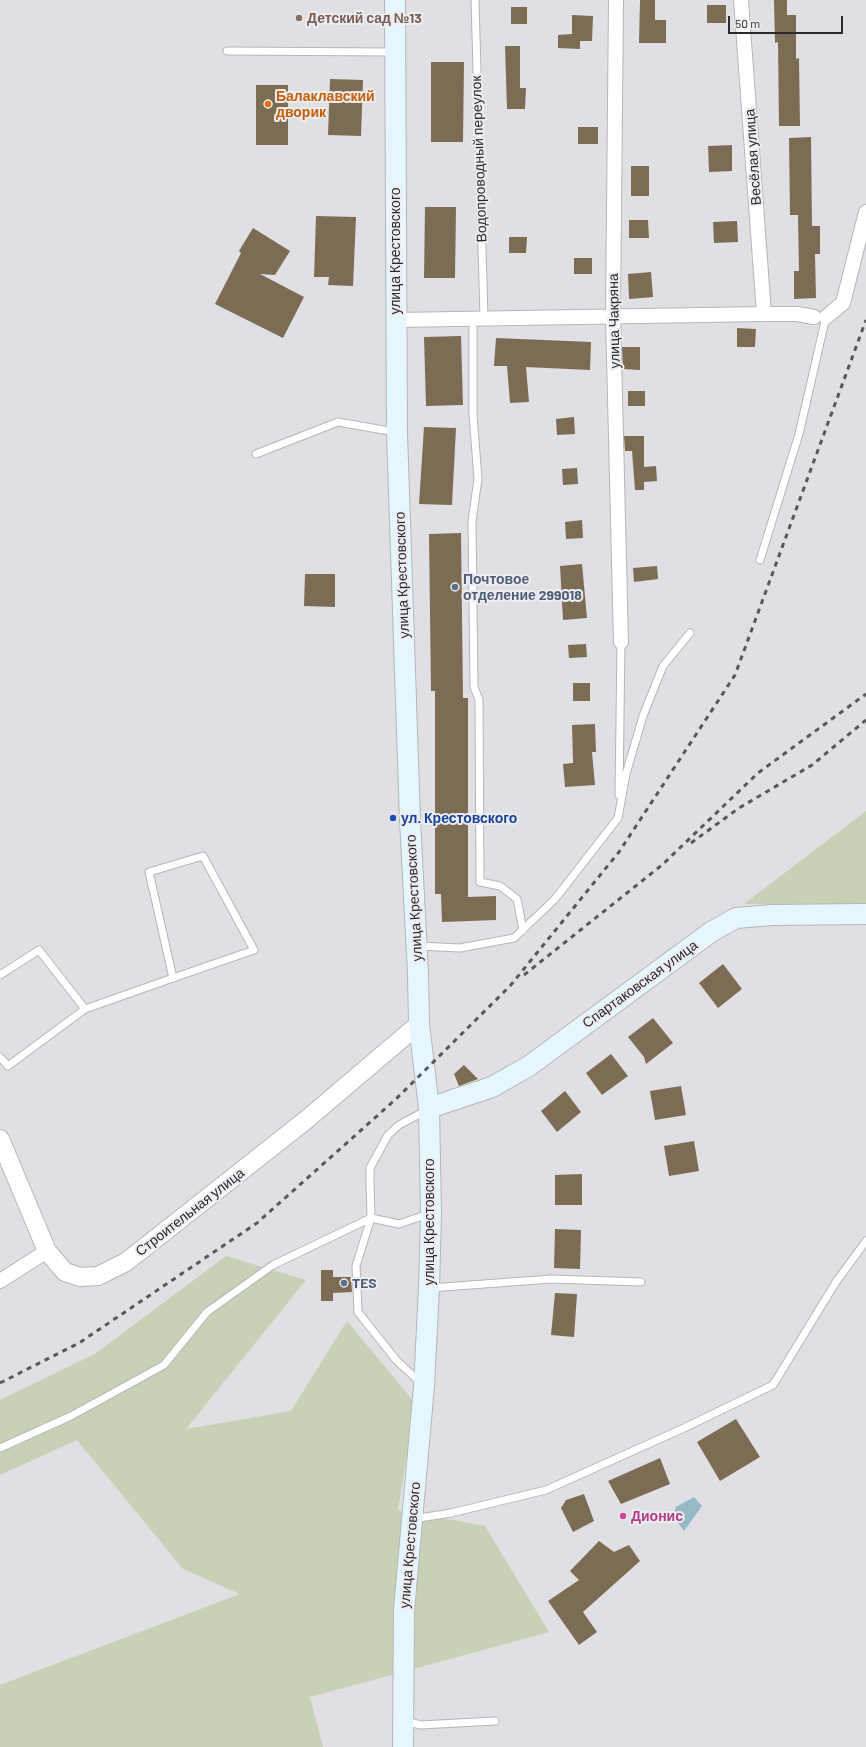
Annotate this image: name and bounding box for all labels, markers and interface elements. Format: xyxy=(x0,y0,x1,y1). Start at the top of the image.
scale bar xyxy=(730,8,845,34)
place label: Детский сад №13 xyxy=(307,10,422,26)
marker: Детский сад №13 xyxy=(294,13,304,23)
text: 50 m xyxy=(735,16,760,30)
street label: Водопроводный переулок xyxy=(468,75,490,243)
place label: Балаклавский дворик xyxy=(276,88,375,120)
marker: Балаклавский дворик xyxy=(263,99,273,109)
street label: Весёлая улица xyxy=(741,108,765,206)
street label: улица Крестовского xyxy=(387,188,403,314)
street label: улица Чакряна xyxy=(605,273,623,369)
street label: улица Крестовского xyxy=(391,511,413,639)
place label: Почтовое отделение 299018 xyxy=(463,571,582,604)
marker: Почтовое отделение 299018 xyxy=(450,582,460,592)
place label: ул. Крестовского xyxy=(401,810,517,826)
marker: ул. Крестовского xyxy=(388,813,398,823)
street label: улица Крестовского xyxy=(402,834,426,962)
street label: Спартаковская улица xyxy=(579,937,701,1031)
street label: улица Крестовского xyxy=(421,1159,437,1285)
street label: Строительная улица xyxy=(132,1164,248,1260)
place label: TES xyxy=(352,1275,377,1291)
marker: TES xyxy=(339,1278,349,1288)
street label: улица Крестовского xyxy=(396,1481,424,1609)
place label: Дионис xyxy=(631,1508,683,1524)
marker: Дионис xyxy=(618,1511,628,1521)

